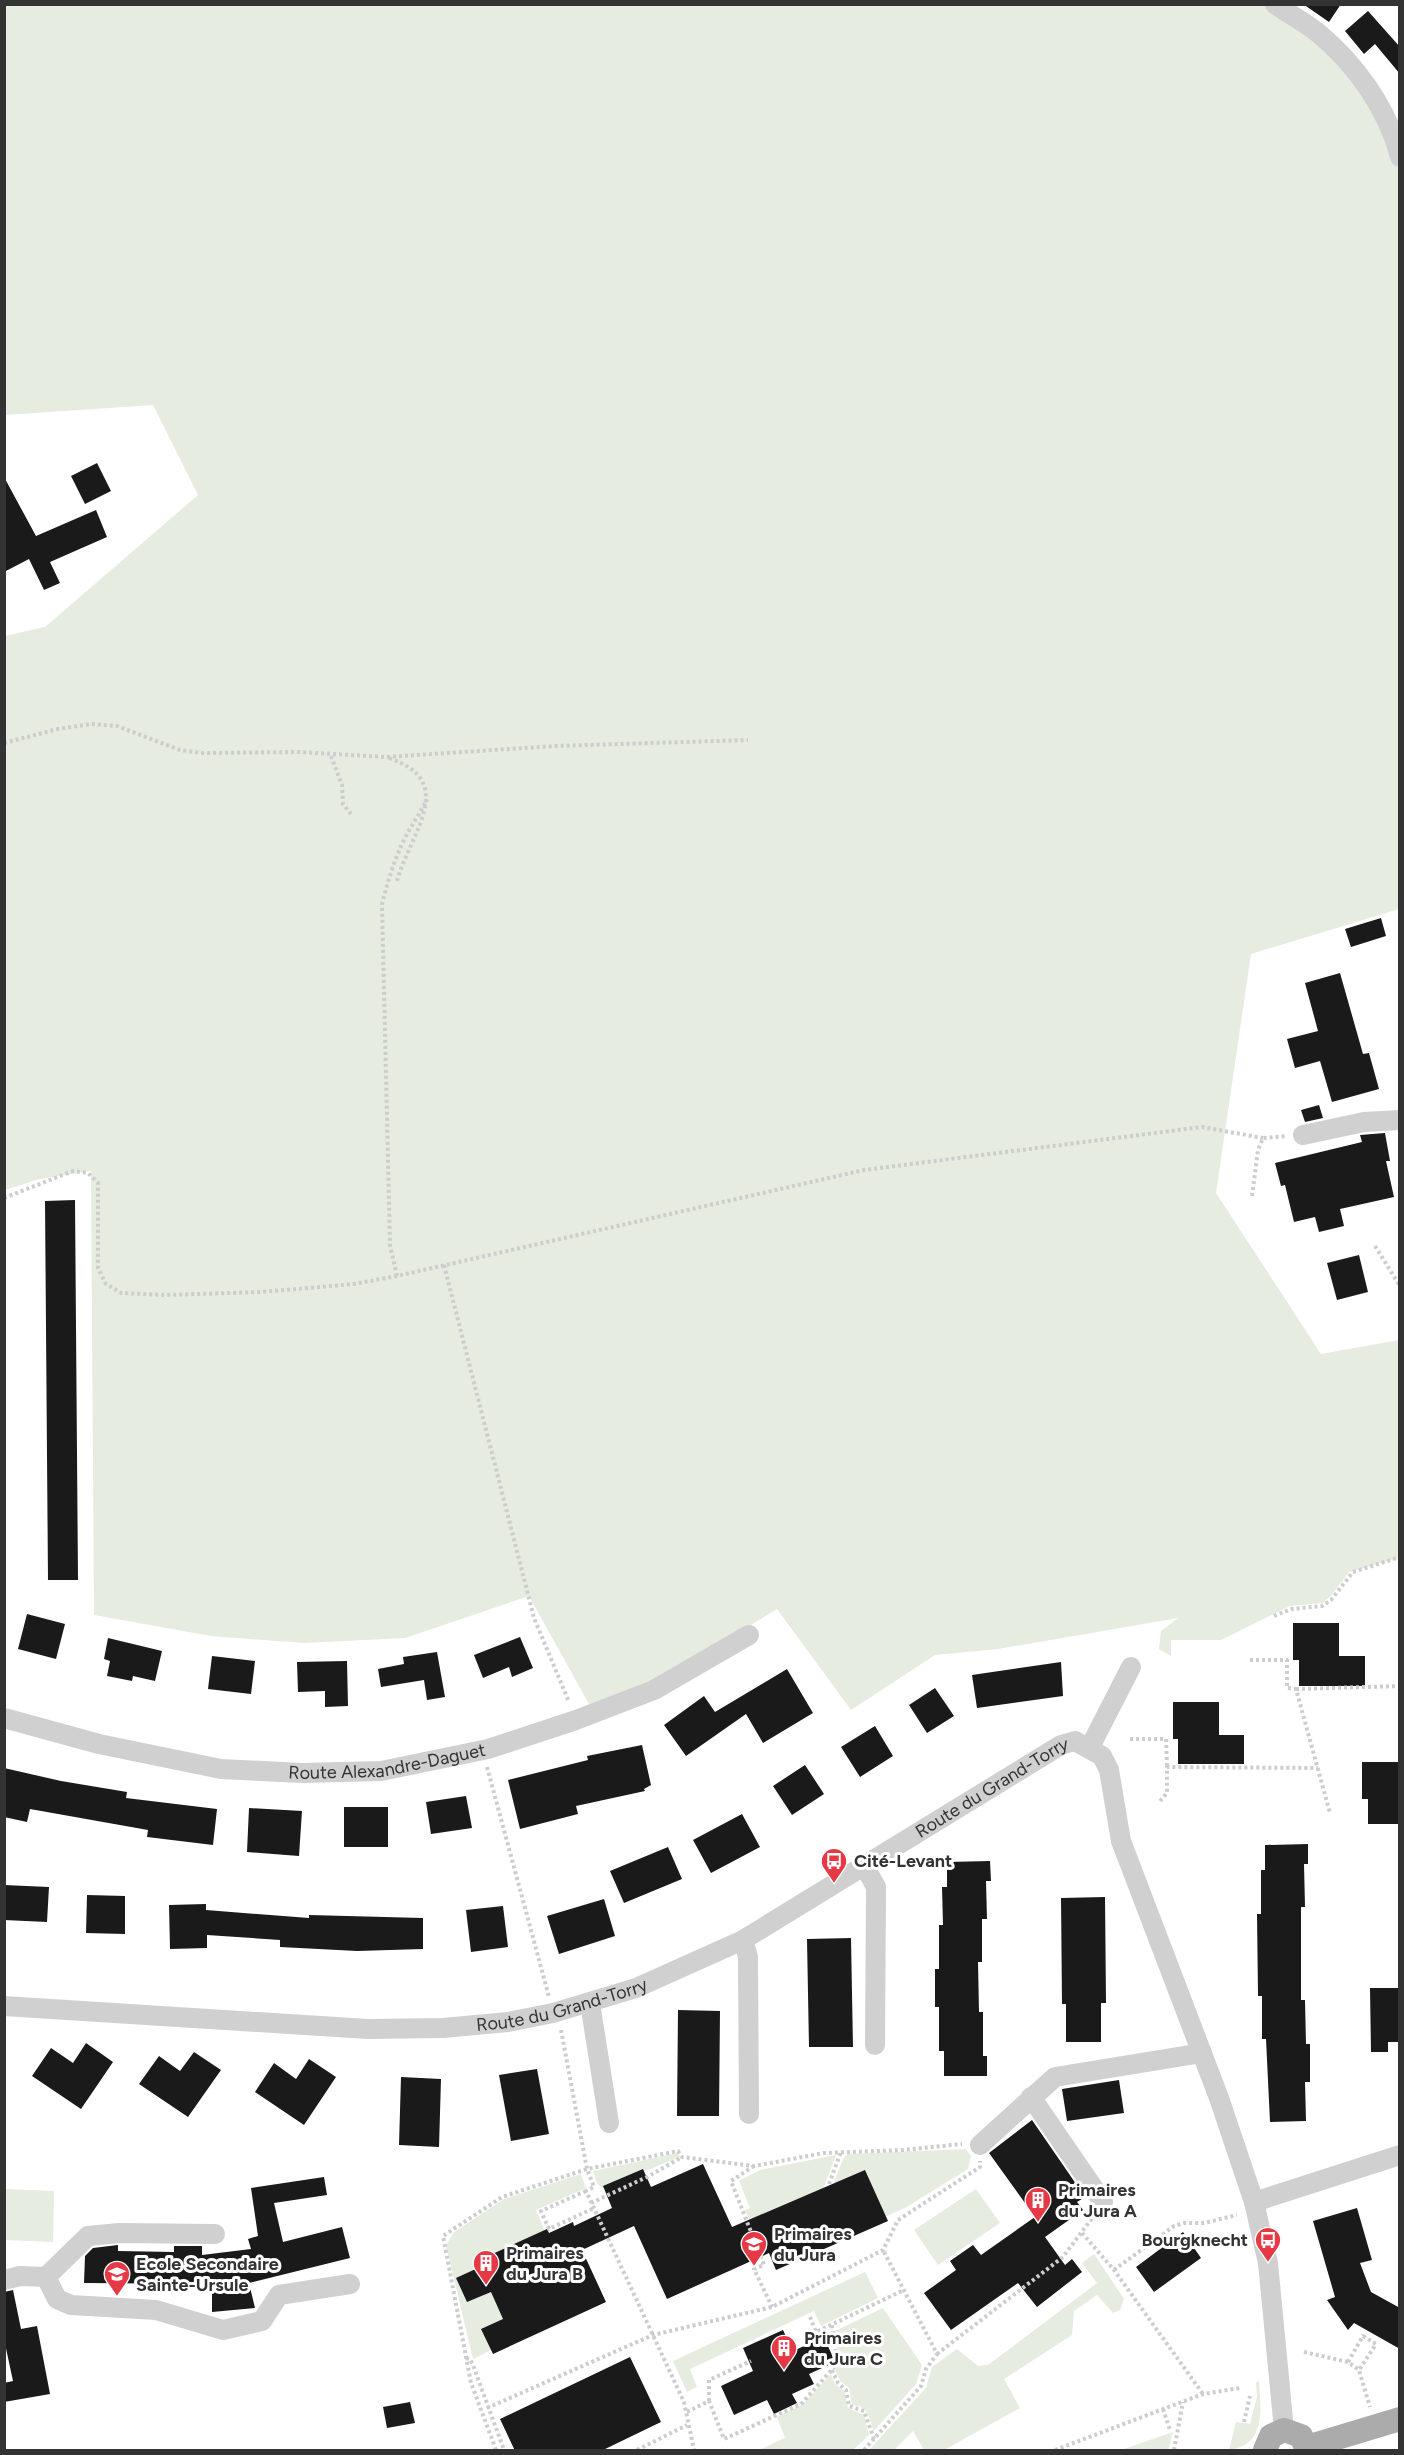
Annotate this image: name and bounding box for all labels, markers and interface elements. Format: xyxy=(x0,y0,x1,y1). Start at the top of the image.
street label: Route du Grand-Torry xyxy=(911,1732,1071,1843)
street label: Route Alexandre-Daguet xyxy=(288,1739,488,1784)
bus stop icon: Cité-Levant xyxy=(819,1846,849,1884)
place label: Cité-Levant xyxy=(854,1850,952,1872)
street label: Route du Grand-Torry xyxy=(475,1973,651,2036)
place label: Primaires du Jura A xyxy=(1058,2179,1137,2222)
building icon: Primaires du Jura A xyxy=(1023,2185,1053,2223)
place label: Primaires du Jura xyxy=(774,2223,852,2266)
bus stop icon: Bourgknecht xyxy=(1253,2225,1283,2263)
school or university icon: Primaires du Jura xyxy=(739,2229,769,2267)
place label: Bourgknecht xyxy=(1141,2229,1248,2251)
place label: Primaires du Jura B xyxy=(506,2242,584,2285)
building icon: Primaires du Jura B xyxy=(471,2248,501,2286)
place label: Ecole Secondaire Sainte-Ursule xyxy=(136,2253,279,2296)
school or university icon: Ecole Secondaire Sainte-Ursule xyxy=(102,2259,132,2297)
place label: Primaires du Jura C xyxy=(804,2327,883,2370)
building icon: Primaires du Jura C xyxy=(769,2333,799,2371)

